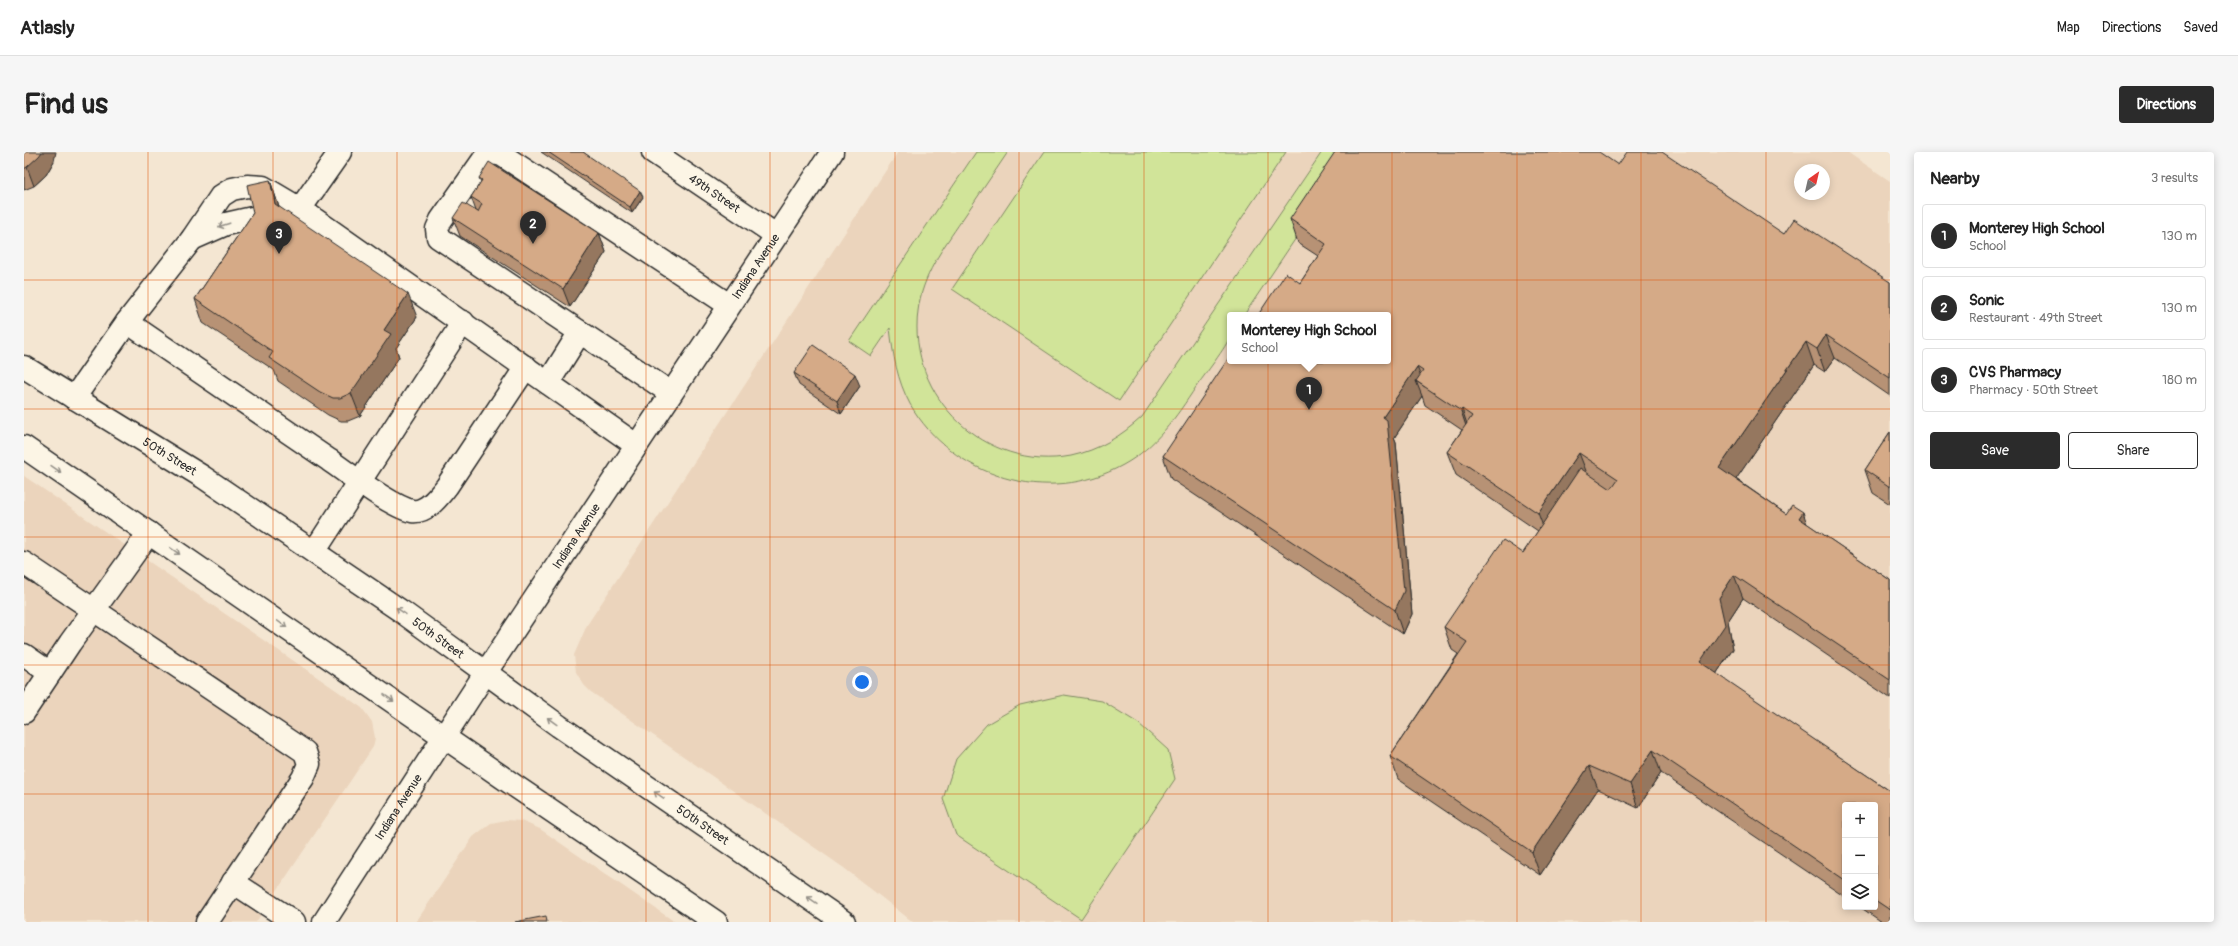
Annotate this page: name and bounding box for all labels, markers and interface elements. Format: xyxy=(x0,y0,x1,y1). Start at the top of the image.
text: Atlasly xyxy=(20,16,74,40)
text: Map xyxy=(2057,19,2080,36)
text: Directions xyxy=(2102,19,2161,36)
text: Saved xyxy=(2183,19,2218,36)
button: Directions xyxy=(2119,86,2214,123)
text: Find us xyxy=(24,87,108,122)
north arrow xyxy=(1794,164,1830,200)
text: Nearby xyxy=(1930,168,1979,189)
text: 3 results xyxy=(2151,170,2198,186)
street label: 49th Street xyxy=(686,171,743,216)
pin: 2 xyxy=(520,211,546,244)
text: Monterey High School xyxy=(1969,219,2105,238)
pin: 3 xyxy=(266,221,292,254)
one-way arrow xyxy=(217,222,230,229)
text: 1 xyxy=(1941,228,1947,244)
text: 130 m xyxy=(2161,228,2197,244)
street label: Indiana Avenue xyxy=(729,231,783,302)
text: School xyxy=(1969,238,2006,254)
text: Sonic xyxy=(1969,291,2004,310)
text: 2 xyxy=(1940,300,1948,316)
text: 130 m xyxy=(2161,300,2197,316)
text: Restaurant · 49th Street xyxy=(1969,310,2103,326)
popup xyxy=(1227,312,1391,364)
text: Monterey High School xyxy=(1241,321,1377,340)
text: School xyxy=(1241,340,1278,356)
text: CVS Pharmacy xyxy=(1969,363,2061,382)
text: 3 xyxy=(1940,372,1948,388)
text: 180 m xyxy=(2162,372,2197,388)
pin: 1 xyxy=(1296,377,1322,410)
text: Pharmacy · 50th Street xyxy=(1969,382,2098,398)
button: Save xyxy=(1930,432,2060,469)
button: Share xyxy=(2068,432,2198,469)
street label: 50th Street xyxy=(140,434,199,479)
one-way arrow xyxy=(50,465,61,473)
street label: Indiana Avenue xyxy=(549,501,604,572)
one-way arrow xyxy=(169,547,180,555)
one-way arrow xyxy=(396,607,407,615)
street label: 50th Street xyxy=(409,614,467,662)
one-way arrow xyxy=(276,620,287,628)
your location xyxy=(852,672,872,692)
one-way arrow xyxy=(383,694,394,702)
one-way arrow xyxy=(546,717,557,725)
street label: Indiana Avenue xyxy=(372,771,425,843)
one-way arrow xyxy=(653,791,664,799)
street label: 50th Street xyxy=(674,802,732,848)
map controls xyxy=(1842,802,1878,910)
button: + xyxy=(1842,802,1878,838)
button: − xyxy=(1842,838,1878,874)
button: layers xyxy=(1842,874,1878,910)
one-way arrow xyxy=(807,896,818,904)

